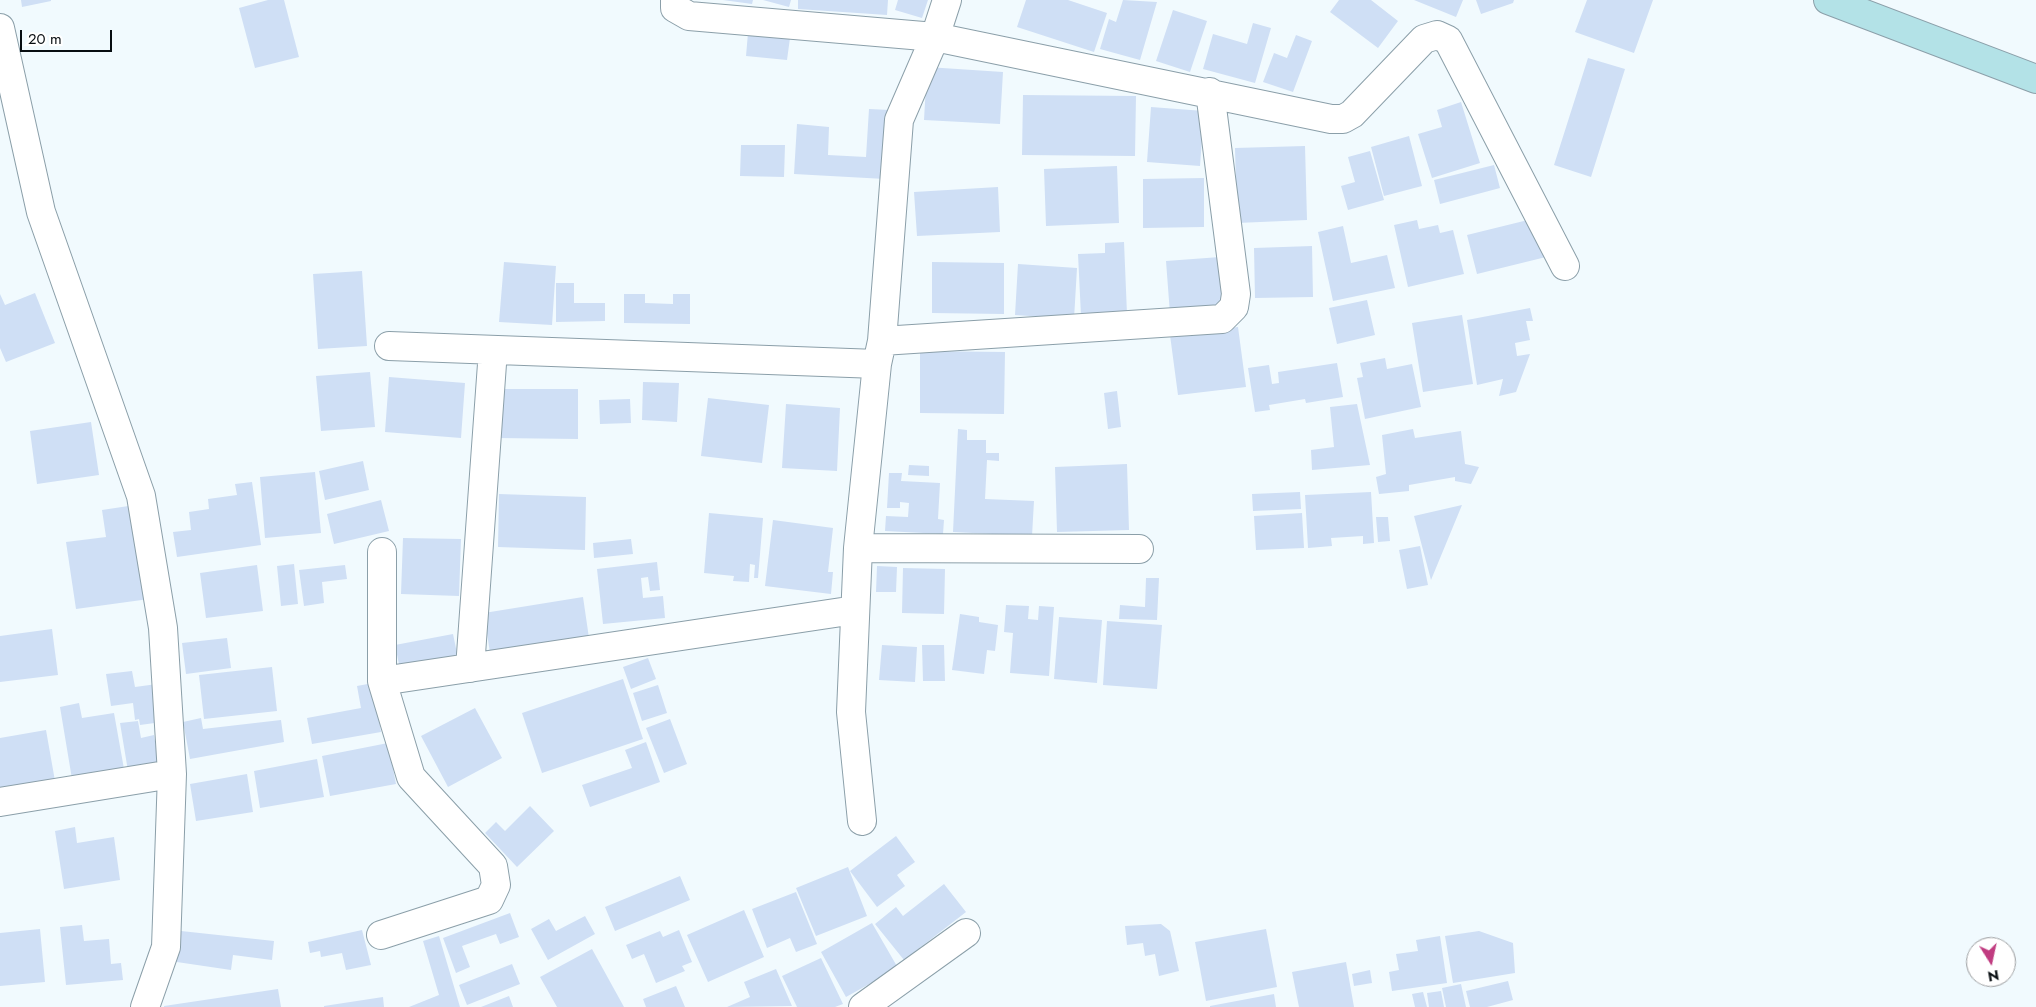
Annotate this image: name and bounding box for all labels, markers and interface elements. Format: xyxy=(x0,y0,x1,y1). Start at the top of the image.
scale bar xyxy=(22,20,115,52)
text: 20 m xyxy=(28,28,62,50)
north arrow xyxy=(1966,937,2016,987)
text: N xyxy=(1986,965,2001,987)

